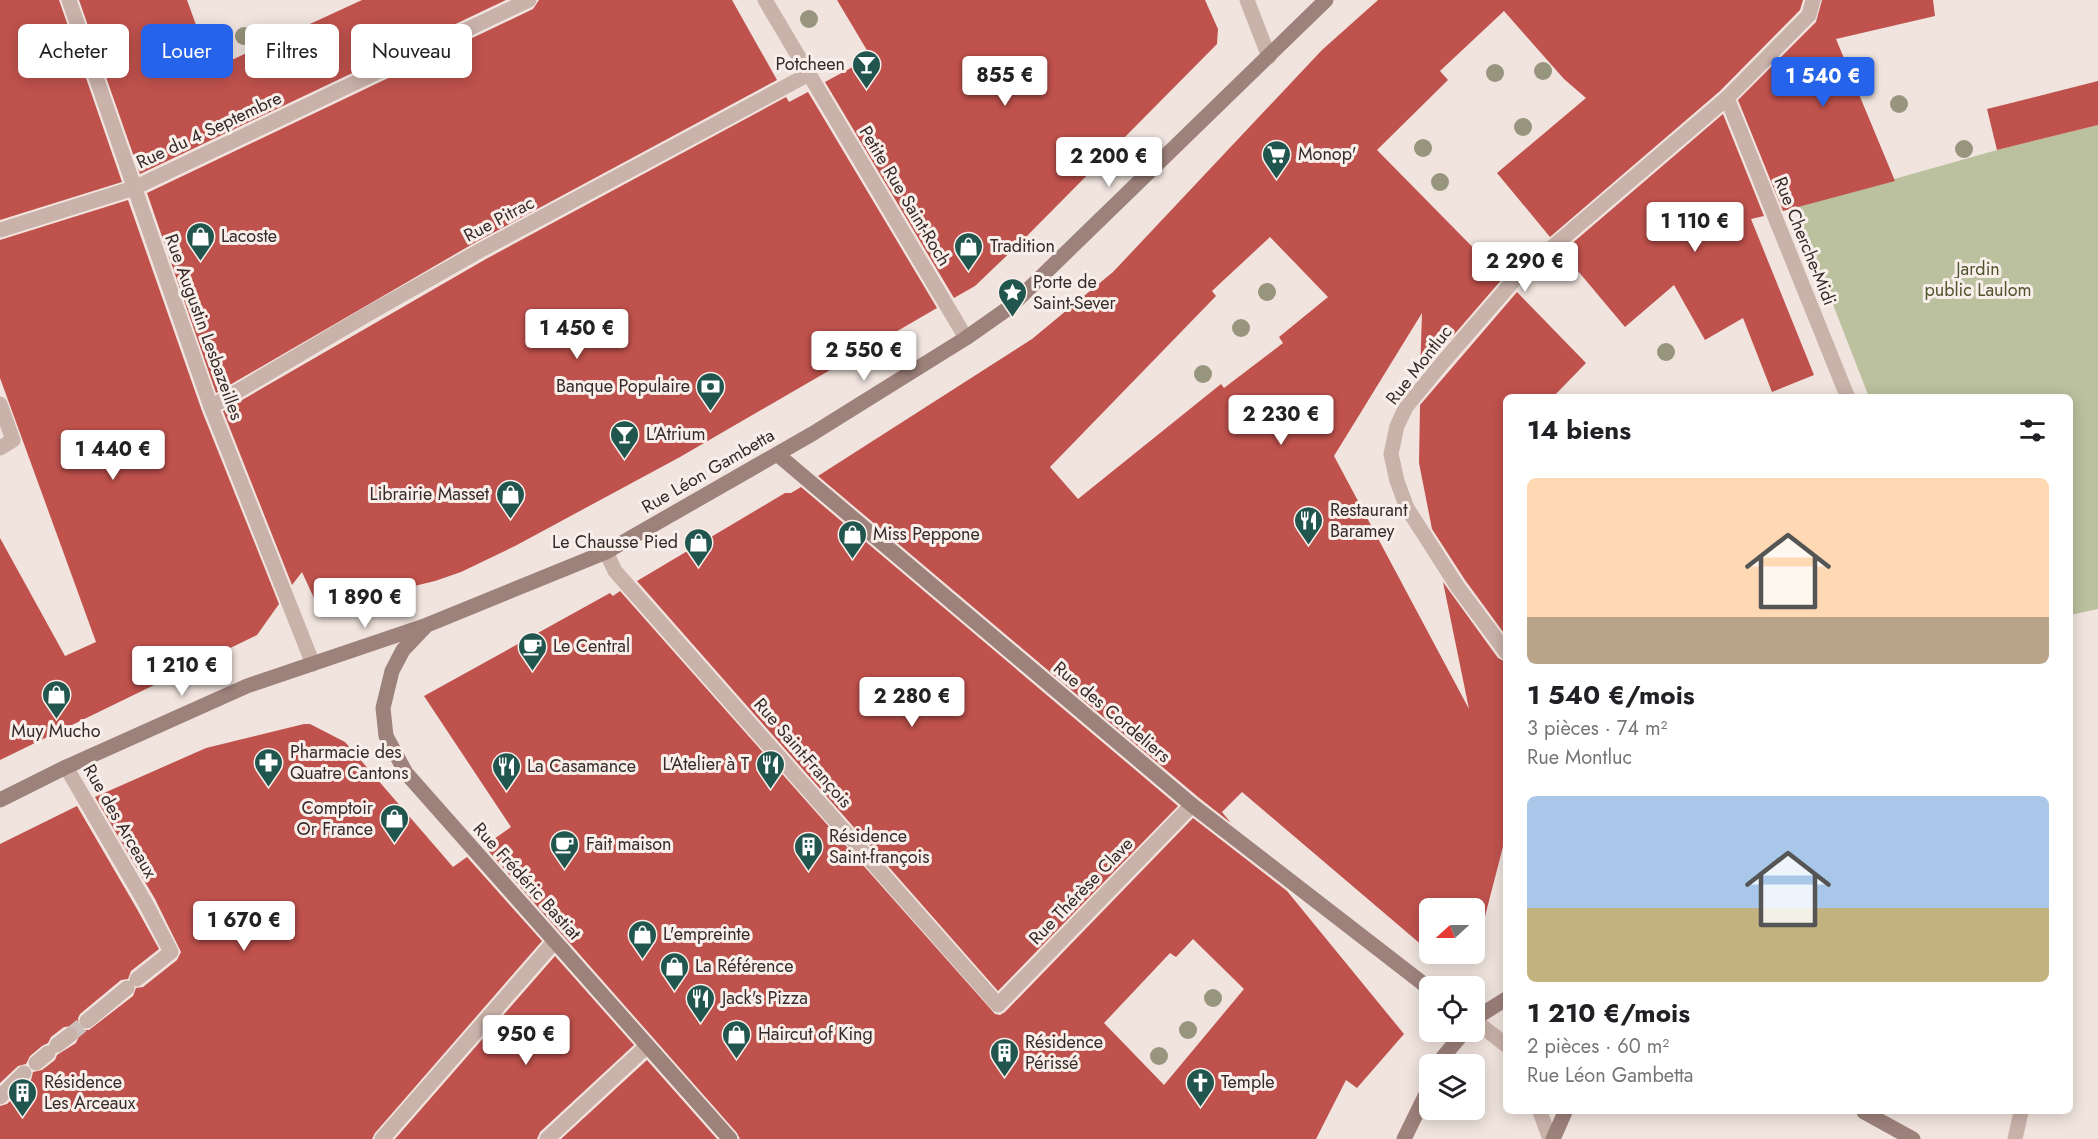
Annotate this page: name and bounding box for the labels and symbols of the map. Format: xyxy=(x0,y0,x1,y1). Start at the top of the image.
bar icon: Potcheen xyxy=(850,48,882,90)
place label: Potcheen xyxy=(775,51,845,77)
pin: 855 € xyxy=(963,56,1047,107)
pin: 1 540 € xyxy=(1768,57,1878,108)
street label: Rue du 4 Septembre xyxy=(132,85,286,175)
street label: Petite Rue Saint-Roch xyxy=(853,121,957,271)
pin: 2 200 € xyxy=(1054,137,1164,188)
supermarket icon: Monop' xyxy=(1261,138,1293,180)
place label: Monop' xyxy=(1298,141,1357,167)
street label: Rue Cherche-Midi xyxy=(1767,173,1843,309)
street label: Rue Pitrac xyxy=(459,190,539,248)
pin: 1 110 € xyxy=(1640,202,1750,253)
shop icon: Lacoste xyxy=(184,220,216,262)
place label: Lacoste xyxy=(221,223,277,249)
street label: Rue Augustin Lesbazeilles xyxy=(158,230,250,424)
shop icon: Tradition xyxy=(953,230,985,272)
place label: Tradition xyxy=(990,233,1055,259)
pin: 2 290 € xyxy=(1470,242,1580,293)
park label: Jardin public Laulom xyxy=(1924,256,2032,303)
place label: Porte de Saint-Sever xyxy=(1033,269,1117,316)
place icon: Porte de Saint-Sever xyxy=(996,276,1028,318)
pin: 1 450 € xyxy=(522,309,632,360)
street label: Rue Montluc xyxy=(1380,320,1458,410)
pin: 2 550 € xyxy=(809,331,919,382)
bank icon: Banque Populaire xyxy=(695,370,727,412)
place label: Banque Populaire xyxy=(556,373,690,399)
pin: 2 230 € xyxy=(1226,395,1336,446)
bar icon: L'Atrium xyxy=(609,418,641,460)
place label: L'Atrium xyxy=(646,421,705,447)
street label: Rue Léon Gambetta xyxy=(637,422,779,520)
pin: 1 440 € xyxy=(58,430,168,481)
shop icon: Librairie Masset xyxy=(494,478,526,520)
place label: Librairie Masset xyxy=(370,481,490,507)
place label: Restaurant Baramey xyxy=(1330,497,1408,544)
restaurant icon: Restaurant Baramey xyxy=(1293,504,1325,546)
shop icon: Miss Peppone xyxy=(836,518,868,560)
place label: Miss Peppone xyxy=(873,521,980,547)
shop icon: Le Chausse Pied xyxy=(683,526,715,568)
place label: Le Chausse Pied xyxy=(552,529,678,555)
pin: 1 890 € xyxy=(310,578,420,629)
cafe icon: Le Central xyxy=(516,630,548,672)
place label: Le Central xyxy=(553,633,630,659)
pin: 1 210 € xyxy=(127,646,237,697)
street label: Rue des Cordeliers xyxy=(1048,655,1176,769)
pin: 2 280 € xyxy=(857,677,967,728)
shop icon: Muy Mucho xyxy=(40,678,72,720)
street label: Rue Saint-François xyxy=(748,692,858,814)
place label: Muy Mucho xyxy=(11,718,101,744)
place label: Pharmacie des Quatre Cantons xyxy=(290,739,409,786)
pharmacy icon: Pharmacie des Quatre Cantons xyxy=(253,746,285,788)
restaurant icon: L'Atelier à T xyxy=(754,748,786,790)
restaurant icon: La Casamance xyxy=(490,750,522,792)
place label: L'Atelier à T xyxy=(662,751,750,777)
place label: La Casamance xyxy=(527,753,636,779)
street label: Rue des Arceaux xyxy=(77,759,163,883)
place label: Comptoir Or France xyxy=(296,795,374,842)
shop icon: Comptoir Or France xyxy=(378,802,410,844)
street label: Rue Frédéric Bastiat xyxy=(467,816,587,946)
place label: Résidence Saint-françois xyxy=(829,823,930,870)
cafe icon: Fait maison xyxy=(549,828,581,870)
building icon: Résidence Saint-françois xyxy=(792,830,824,872)
place label: Fait maison xyxy=(586,831,671,857)
street label: Rue Thérèse Clave xyxy=(1023,831,1139,951)
north arrow xyxy=(1419,898,1485,964)
pin: 1 670 € xyxy=(189,901,299,952)
shop icon: L'empreinte xyxy=(626,918,658,960)
place label: L'empreinte xyxy=(663,921,750,947)
shop icon: La Référence xyxy=(658,950,690,992)
place label: La Référence xyxy=(695,953,793,979)
restaurant icon: Jack's Pizza xyxy=(685,982,717,1024)
place label: Jack's Pizza xyxy=(720,985,808,1011)
pin: 950 € xyxy=(484,1015,568,1066)
shop icon: Haircut of King xyxy=(721,1018,753,1060)
place label: Haircut of King xyxy=(758,1021,873,1047)
place label: Résidence Périssé xyxy=(1025,1029,1103,1076)
building icon: Résidence Périssé xyxy=(988,1036,1020,1078)
church icon: Temple xyxy=(1184,1066,1216,1108)
place label: Résidence Les Arceaux xyxy=(44,1069,136,1116)
place label: Temple xyxy=(1221,1069,1275,1095)
building icon: Résidence Les Arceaux xyxy=(7,1076,39,1118)

